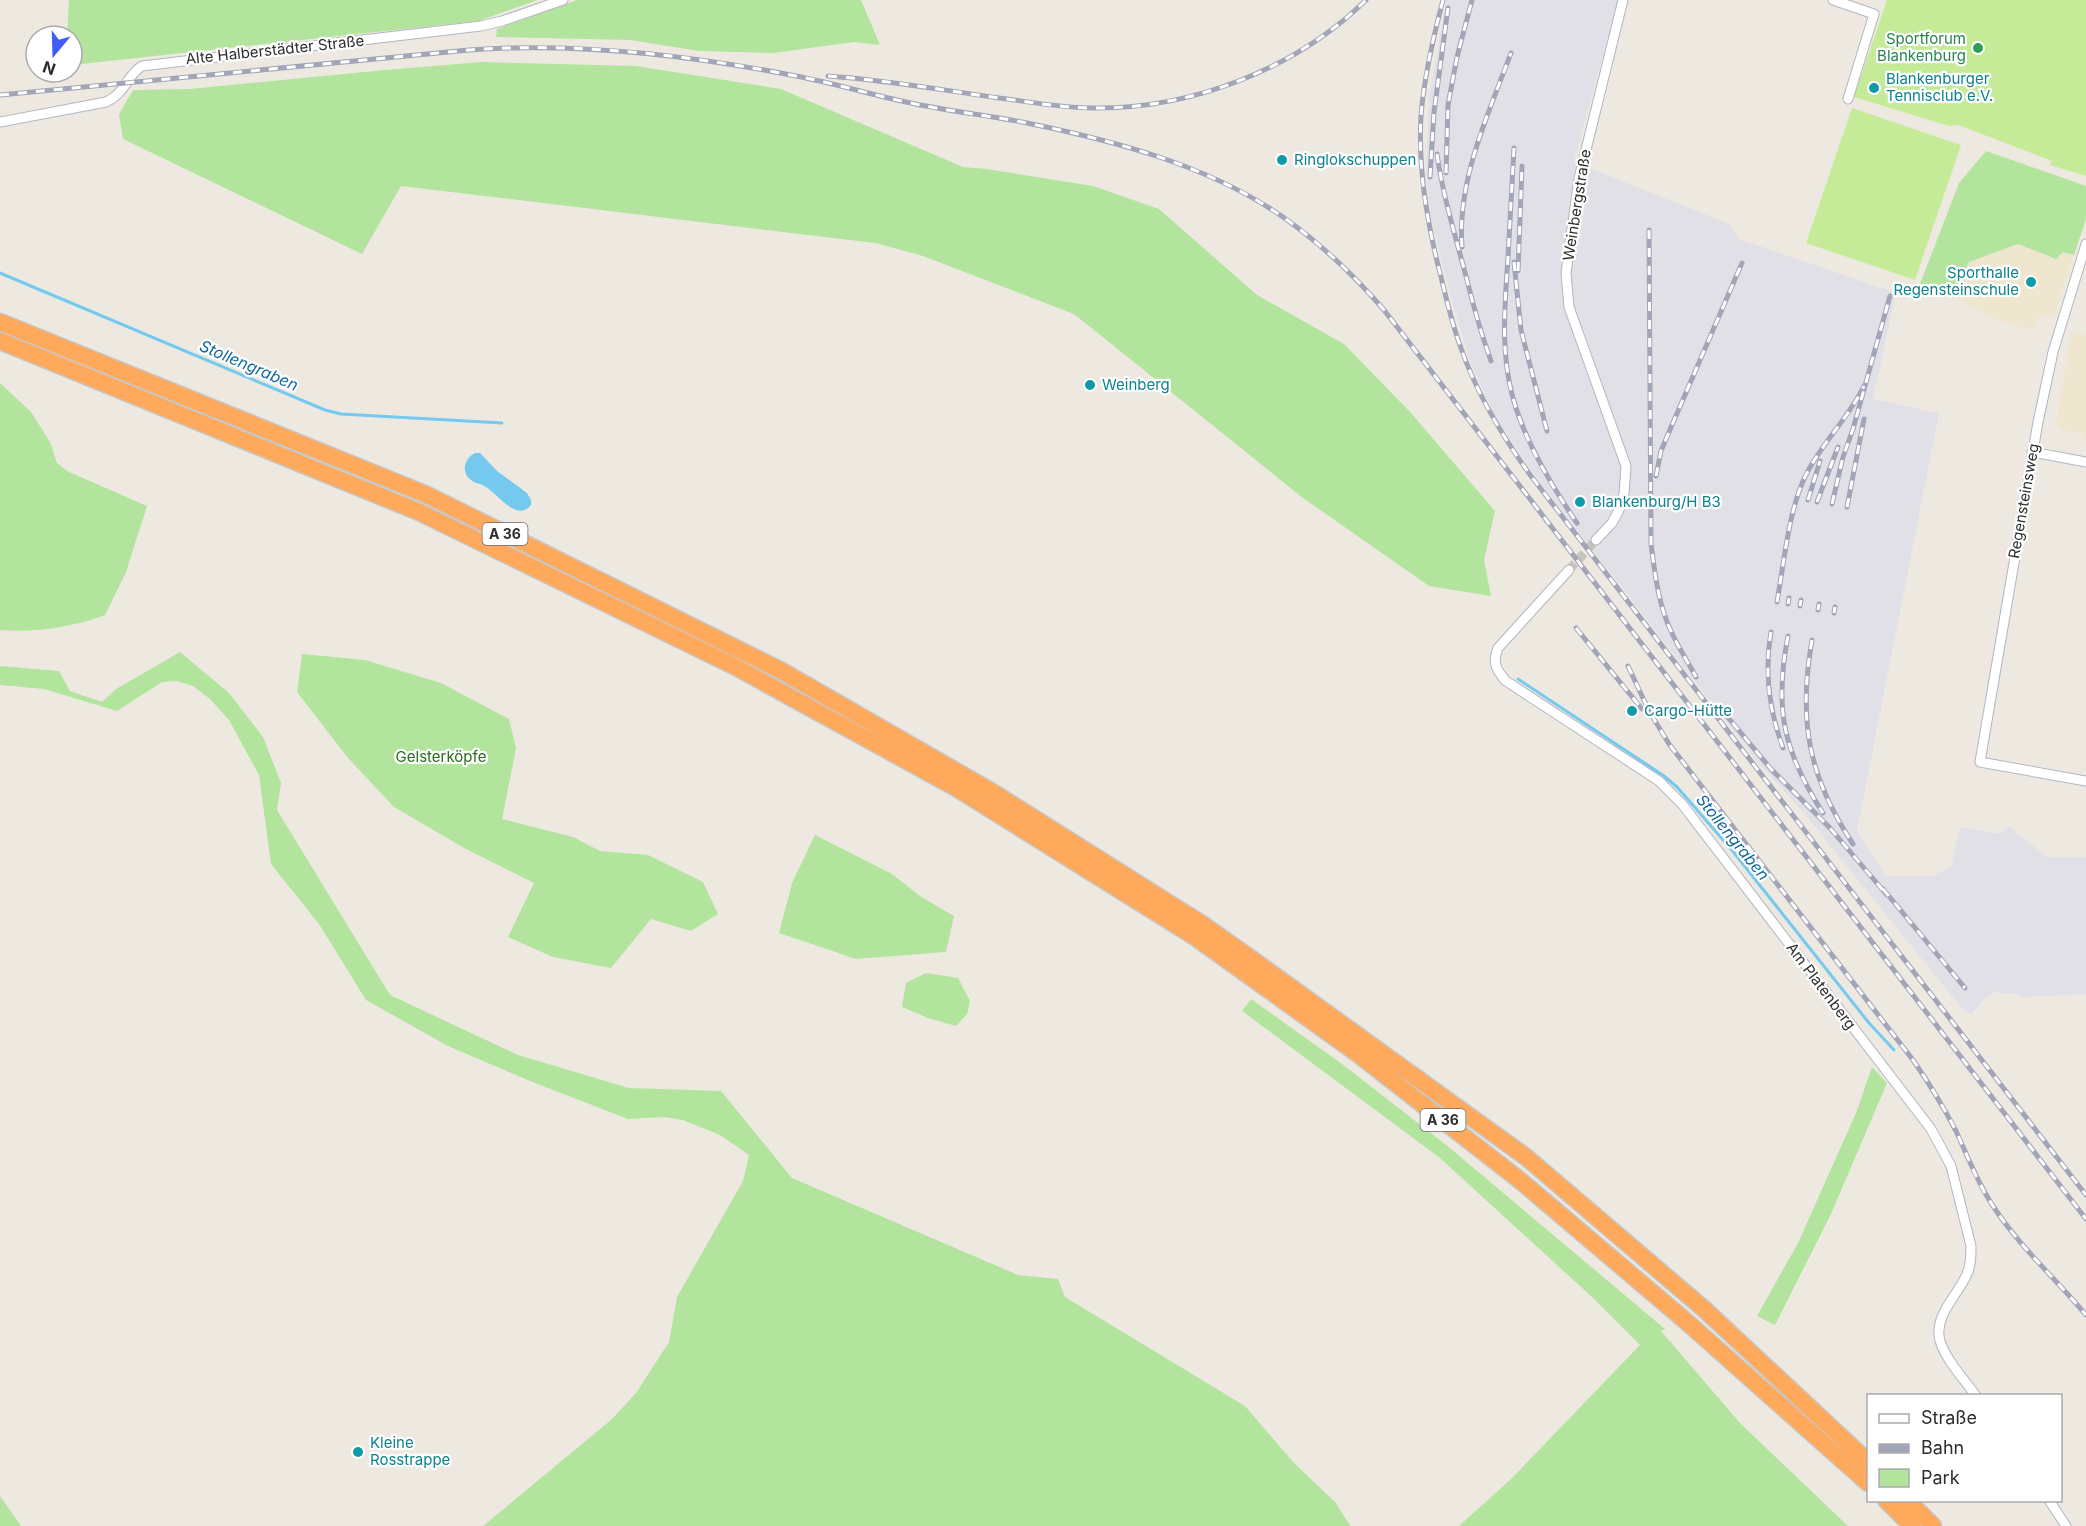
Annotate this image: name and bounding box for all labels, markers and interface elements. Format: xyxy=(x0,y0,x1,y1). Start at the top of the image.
north arrow xyxy=(24,24,84,84)
place label: Sportforum Blankenburg xyxy=(1877,29,1966,65)
street label: Alte Halberstädter Straße xyxy=(185,31,365,68)
marker: Sportforum Blankenburg xyxy=(1971,41,1985,55)
text: N xyxy=(40,57,58,80)
place label: Blankenburger Tennisclub e.V. xyxy=(1886,69,1993,105)
marker: Blankenburger Tennisclub e.V. xyxy=(1867,81,1881,95)
street label: Weinbergstraße xyxy=(1558,148,1595,262)
place label: Ringlokschuppen xyxy=(1294,150,1416,169)
marker: Ringlokschuppen xyxy=(1275,153,1289,167)
place label: Sporthalle Regensteinschule xyxy=(1893,263,2019,299)
marker: Sporthalle Regensteinschule xyxy=(2024,275,2038,289)
water label: Stollengraben xyxy=(197,335,301,395)
place label: Weinberg xyxy=(1102,375,1170,394)
marker: Weinberg xyxy=(1083,378,1097,392)
street label: Regensteinsweg xyxy=(2004,442,2043,560)
place label: Blankenburg/H B3 xyxy=(1592,492,1721,511)
marker: Blankenburg/H B3 xyxy=(1573,495,1587,509)
road number: A 36 xyxy=(482,523,528,545)
place label: Cargo-Hütte xyxy=(1644,701,1732,720)
marker: Cargo-Hütte xyxy=(1625,704,1639,718)
park label: Gelsterköpfe xyxy=(396,747,486,766)
water label: Stollengraben xyxy=(1692,790,1774,884)
street label: Am Platenberg xyxy=(1782,938,1860,1033)
road number: A 36 xyxy=(1420,1109,1466,1131)
legend xyxy=(1867,1394,2062,1502)
text: Straße xyxy=(1921,1407,1977,1428)
place label: Kleine Rosstrappe xyxy=(370,1433,450,1469)
text: Bahn xyxy=(1921,1437,1964,1458)
marker: Kleine Rosstrappe xyxy=(351,1445,365,1459)
text: Park xyxy=(1921,1467,1960,1488)

